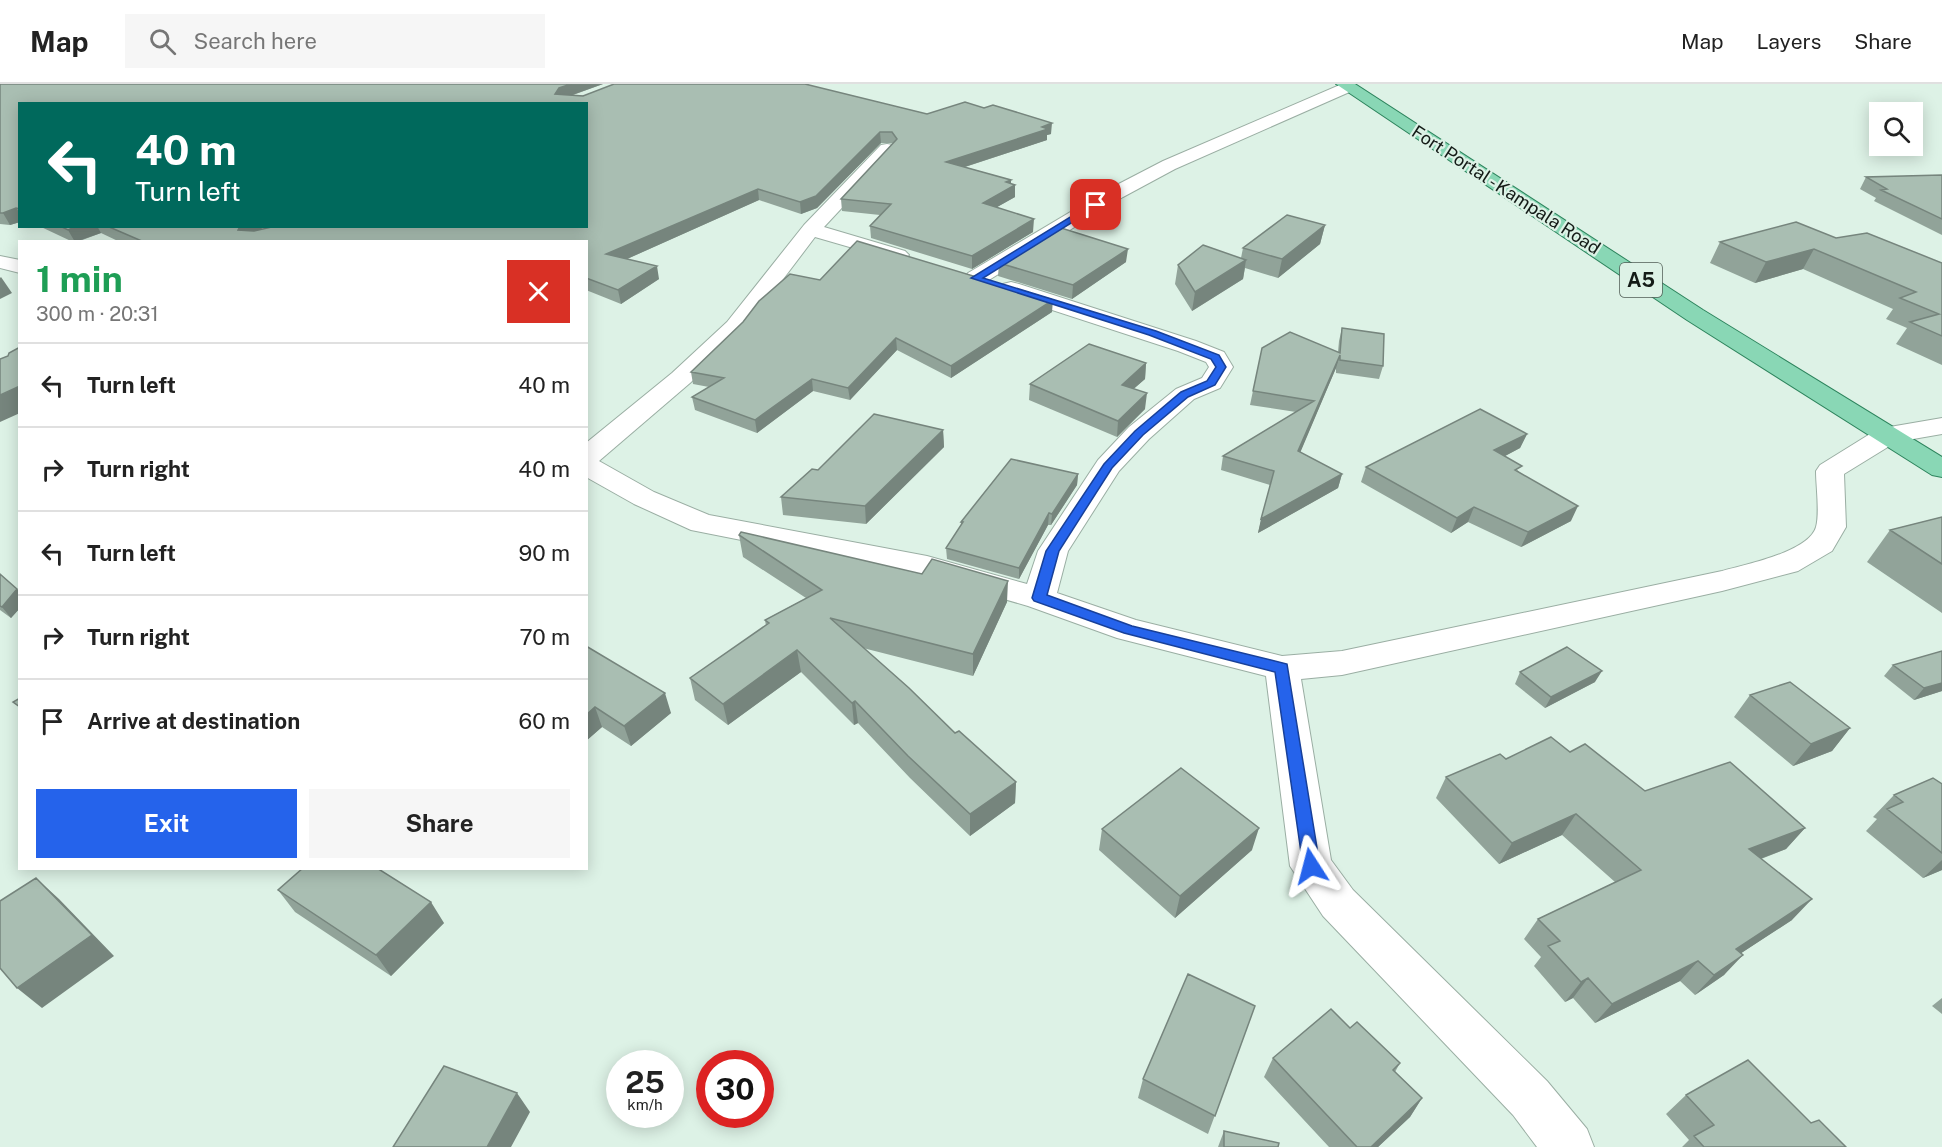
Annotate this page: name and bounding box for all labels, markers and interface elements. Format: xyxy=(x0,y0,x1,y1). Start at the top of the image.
search box xyxy=(125,14,545,68)
text: Map xyxy=(30,25,89,58)
icon: search xyxy=(146,25,179,58)
text: Search here xyxy=(194,28,317,54)
text: Map xyxy=(1681,29,1724,54)
text: Layers xyxy=(1757,29,1821,54)
text: Share xyxy=(1854,29,1912,54)
map controls xyxy=(1869,102,1923,156)
button: search xyxy=(1869,102,1923,156)
street label: Fort Portal - Kampala Road xyxy=(1408,121,1604,258)
text: 40 m xyxy=(135,125,237,174)
icon: left xyxy=(36,126,114,204)
text: Turn left xyxy=(135,175,241,207)
pin xyxy=(1070,179,1121,230)
icon: arrive xyxy=(1079,188,1112,221)
text: 1 min xyxy=(36,258,123,300)
button: close xyxy=(507,260,570,323)
road number: A5 xyxy=(1620,263,1662,297)
text: 300 m · 20:31 xyxy=(36,302,159,326)
icon: left xyxy=(36,369,69,402)
text: Turn left xyxy=(87,372,176,398)
text: 40 m xyxy=(518,372,570,398)
icon: right xyxy=(36,453,69,486)
text: Turn right xyxy=(87,456,190,482)
text: 40 m xyxy=(518,456,570,482)
icon: left xyxy=(36,537,69,570)
text: Turn left xyxy=(87,540,176,566)
text: 90 m xyxy=(519,540,570,566)
icon: right xyxy=(36,621,69,654)
text: Turn right xyxy=(87,624,190,650)
text: 70 m xyxy=(519,624,570,650)
icon: arrive xyxy=(36,705,69,738)
text: Arrive at destination xyxy=(87,708,300,734)
text: 60 m xyxy=(519,708,570,734)
button: Exit xyxy=(36,789,297,858)
button: Share xyxy=(309,789,570,858)
position arrow xyxy=(1279,834,1343,898)
speed limit sign: 30 xyxy=(696,1050,774,1128)
text: 25 xyxy=(625,1064,665,1100)
text: km/h xyxy=(627,1096,663,1113)

